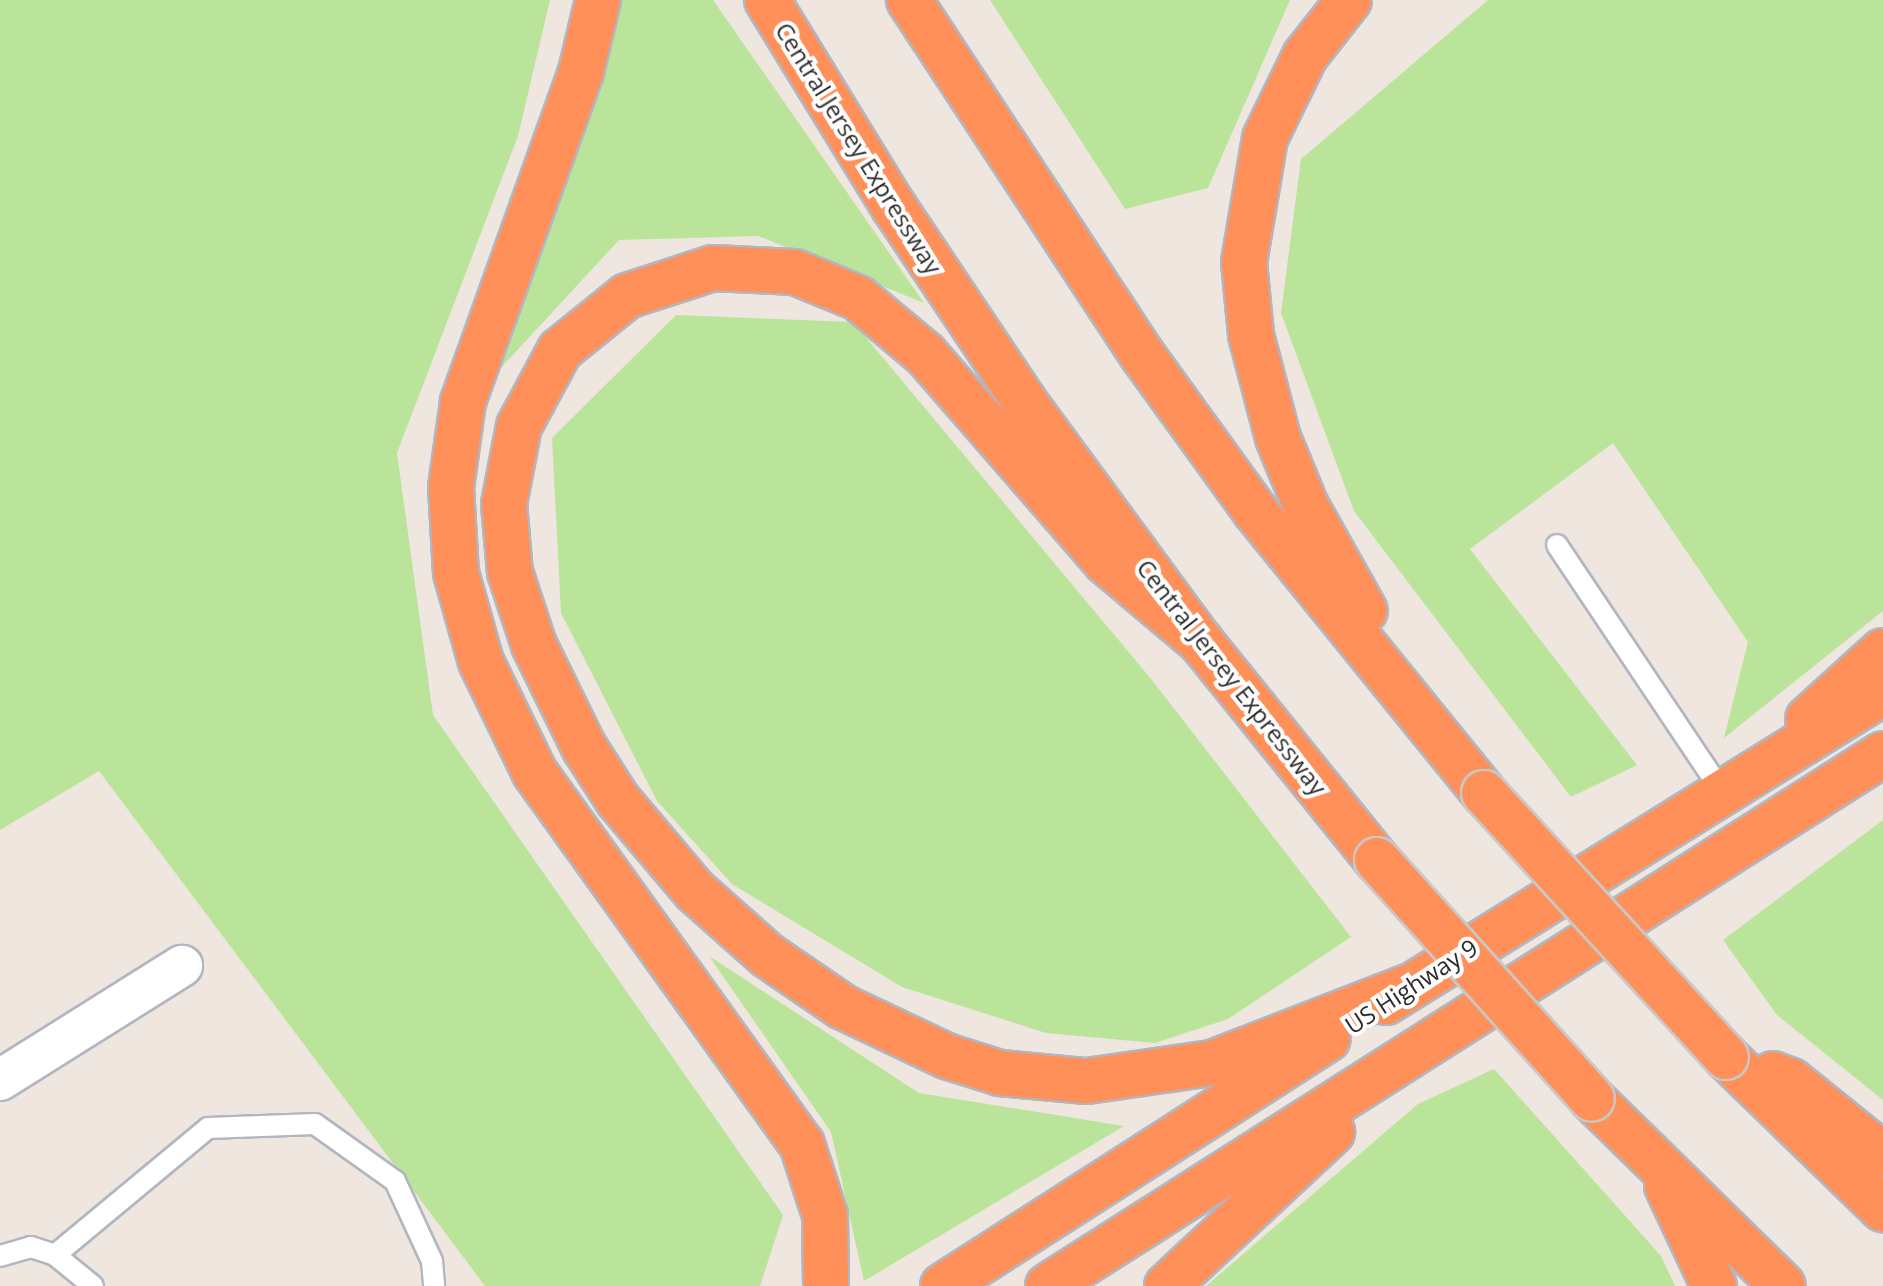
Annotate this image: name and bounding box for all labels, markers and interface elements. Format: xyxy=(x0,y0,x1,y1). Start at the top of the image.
street label: Central Jersey Expressway xyxy=(770,17,948,279)
street label: Central Jersey Expressway xyxy=(1131,554,1333,800)
street label: US Highway 9 xyxy=(1339,932,1483,1040)

